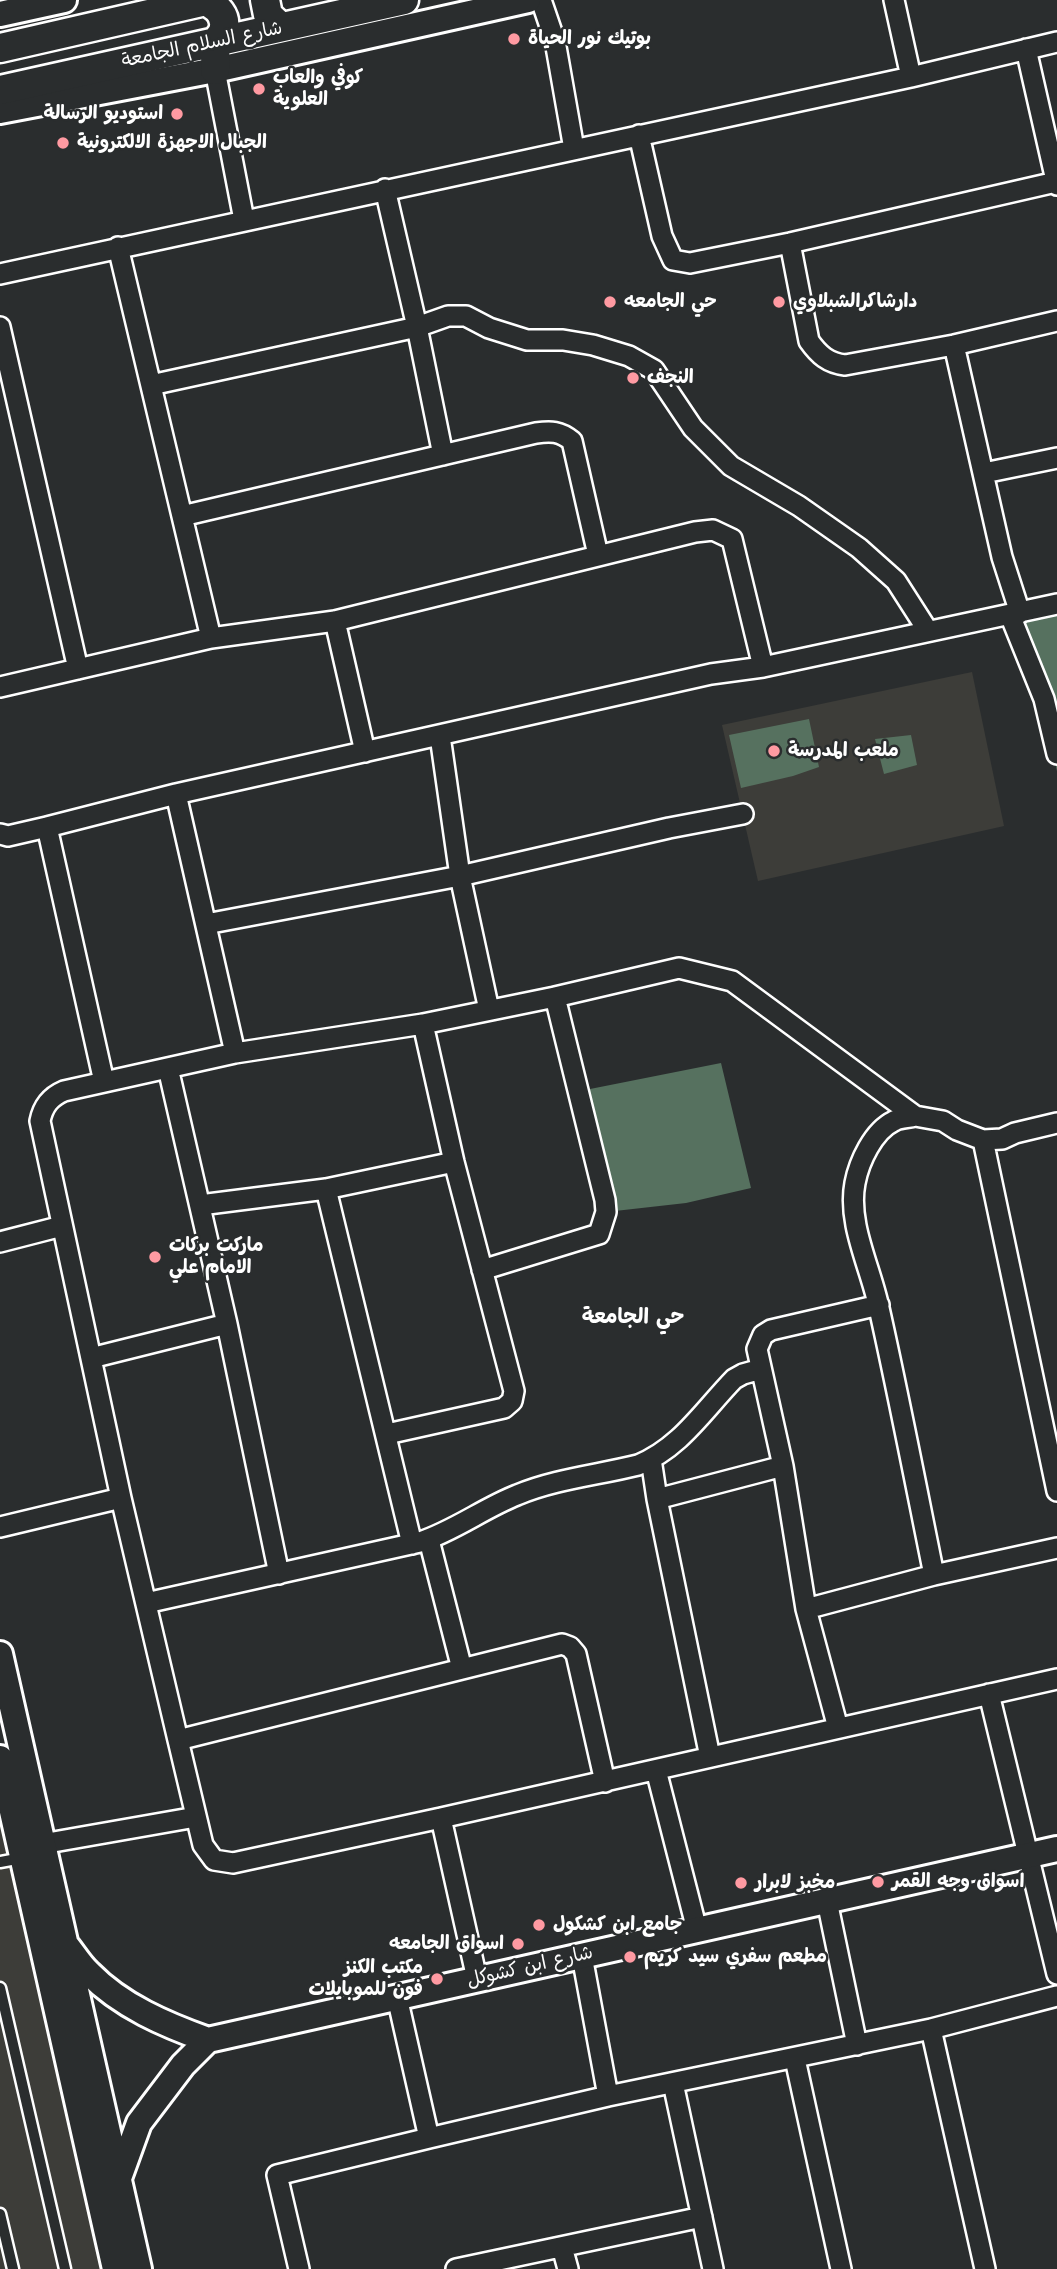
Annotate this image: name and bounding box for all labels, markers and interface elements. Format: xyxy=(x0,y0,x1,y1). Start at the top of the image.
street label: شارع السلام الجامعة xyxy=(120,17,284,73)
place label: بوتيك نور الحياة xyxy=(528,28,651,50)
marker: بوتيك نور الحياة xyxy=(506,31,522,47)
place label: كوفي والعاب العلوية xyxy=(273,67,363,111)
marker: كوفي والعاب العلوية xyxy=(251,81,267,97)
place label: استوديو الرسالة xyxy=(44,103,163,125)
marker: استوديو الرسالة xyxy=(169,106,185,122)
place label: الجبال الاجهزة الالكترونية xyxy=(77,132,267,154)
marker: الجبال الاجهزة الالكترونية xyxy=(55,135,71,151)
place label: حي الجامعه xyxy=(624,291,717,313)
place label: دارشاكرالشبلاوي xyxy=(793,291,917,313)
marker: حي الجامعه xyxy=(602,294,618,310)
marker: دارشاكرالشبلاوي xyxy=(771,294,787,310)
place label: النجف xyxy=(647,367,694,389)
marker: النجف xyxy=(625,370,641,386)
place label: ملعب المدرسة xyxy=(788,740,899,762)
marker: ملعب المدرسة xyxy=(766,743,782,759)
place label: ماركت بركات الامام علي xyxy=(169,1235,263,1279)
marker: ماركت بركات الامام علي xyxy=(147,1249,163,1265)
district label: حي الجامعة xyxy=(582,1305,684,1331)
place label: اسواق وجه القمر xyxy=(892,1871,1024,1893)
place label: مخبز لابرار xyxy=(755,1872,835,1894)
marker: اسواق وجه القمر xyxy=(870,1874,886,1890)
marker: مخبز لابرار xyxy=(733,1875,749,1891)
place label: جامع ابن كشكول xyxy=(553,1914,682,1936)
marker: جامع ابن كشكول xyxy=(531,1917,547,1933)
place label: اسواق الجامعه xyxy=(389,1933,504,1955)
marker: اسواق الجامعه xyxy=(510,1936,526,1952)
street label: شارع ابن كشوكل xyxy=(465,1941,595,1993)
place label: مطعم سفري سيد كريم xyxy=(644,1946,827,1968)
marker: مطعم سفري سيد كريم xyxy=(622,1949,638,1965)
place label: مكتب الكنز فون للموبايلات xyxy=(309,1957,423,2001)
marker: مكتب الكنز فون للموبايلات xyxy=(429,1971,445,1987)

